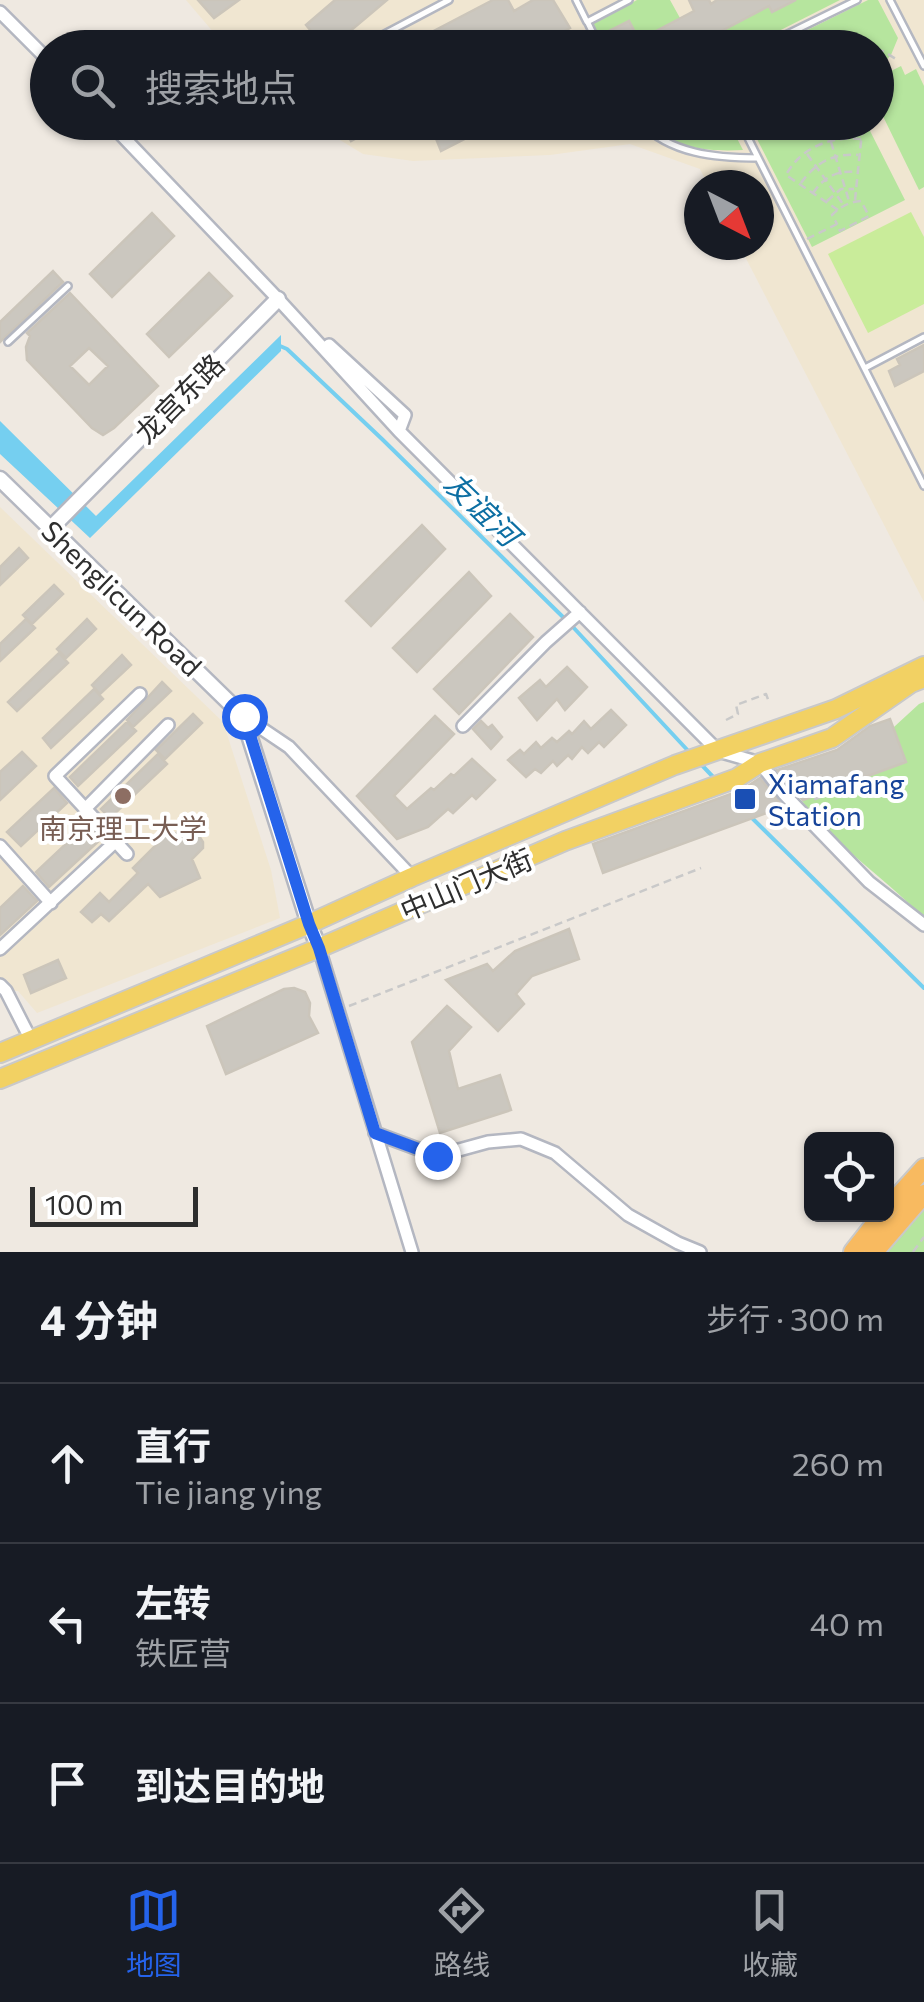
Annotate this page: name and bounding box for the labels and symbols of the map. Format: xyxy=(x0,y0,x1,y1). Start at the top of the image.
north arrow xyxy=(684,170,774,260)
street label: 龙宫东路 xyxy=(127,346,231,450)
water label: 友谊河 xyxy=(438,463,532,556)
street label: Shenglicun Road xyxy=(35,513,209,683)
route start xyxy=(222,694,268,740)
place label: Xiamafang Station xyxy=(768,766,905,832)
marker: 南京理工大学 xyxy=(112,785,134,807)
marker: Xiamafang Station xyxy=(732,786,758,812)
place label: 南京理工大学 xyxy=(39,811,207,845)
street label: 中山门大街 xyxy=(395,841,537,927)
route end xyxy=(415,1134,461,1180)
scale bar xyxy=(30,1182,198,1226)

